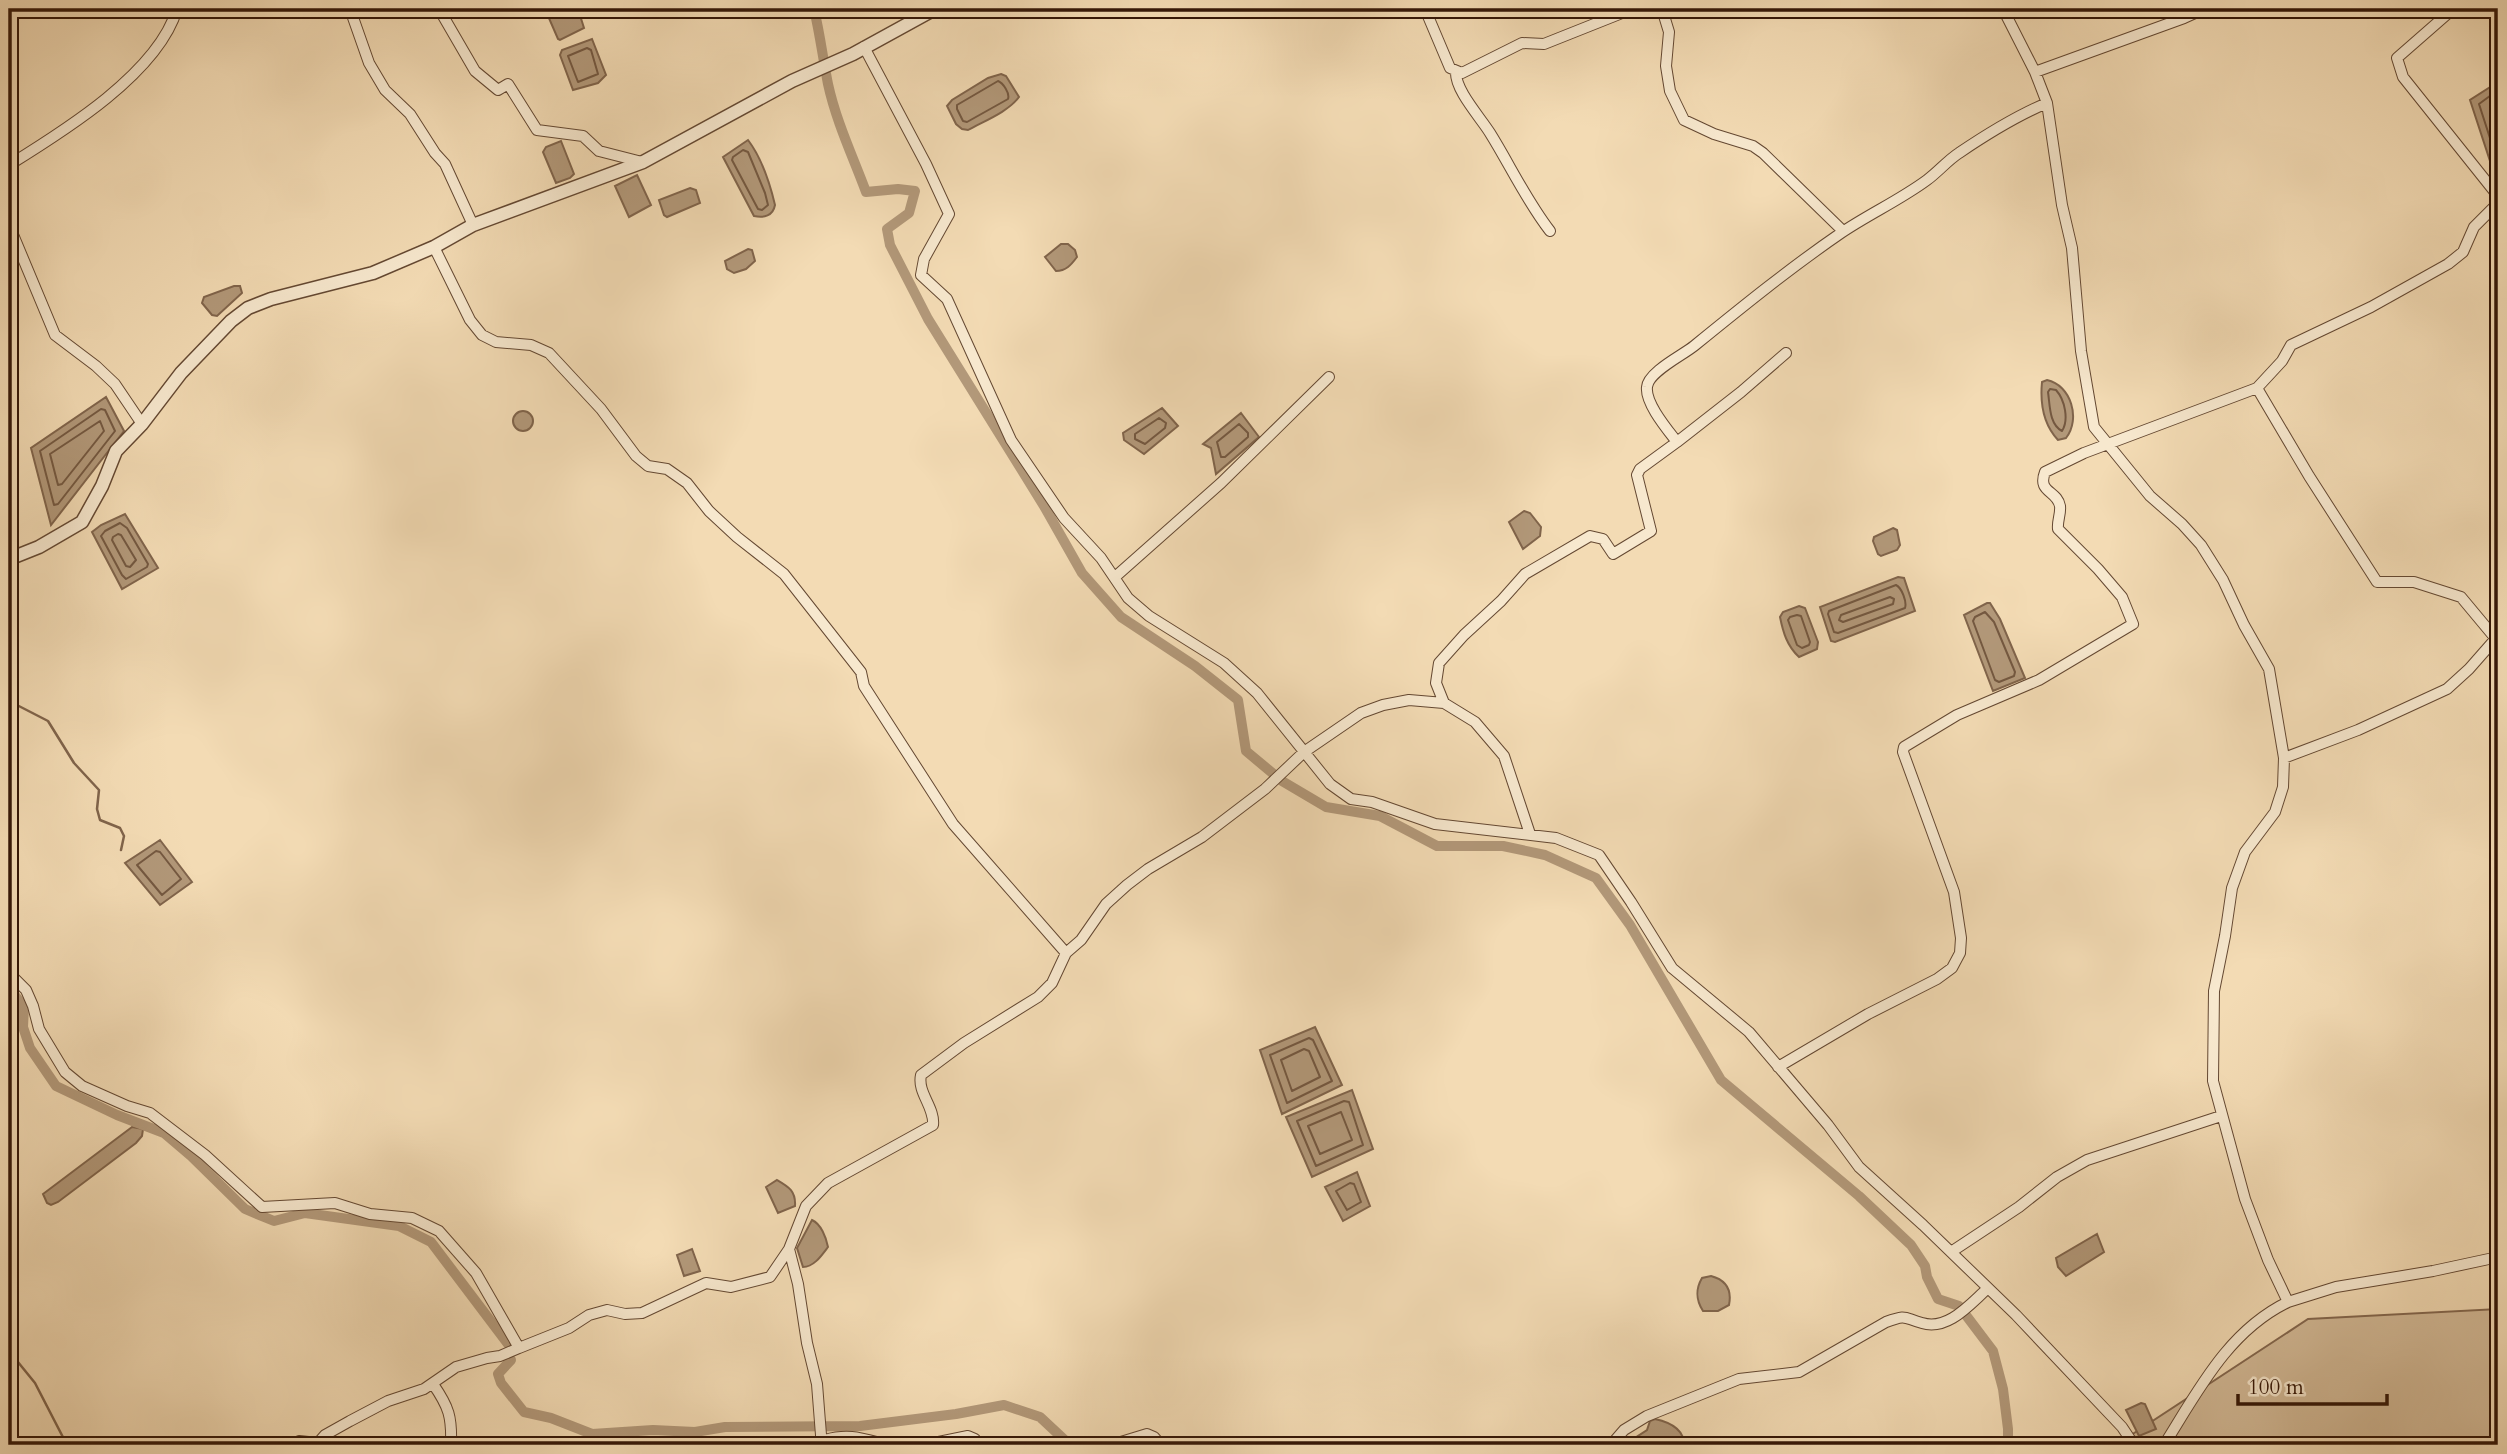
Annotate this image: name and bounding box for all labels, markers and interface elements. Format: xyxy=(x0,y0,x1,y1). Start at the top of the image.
scale bar xyxy=(2238,1363,2386,1407)
text: 100 m xyxy=(2248,1373,2304,1402)

